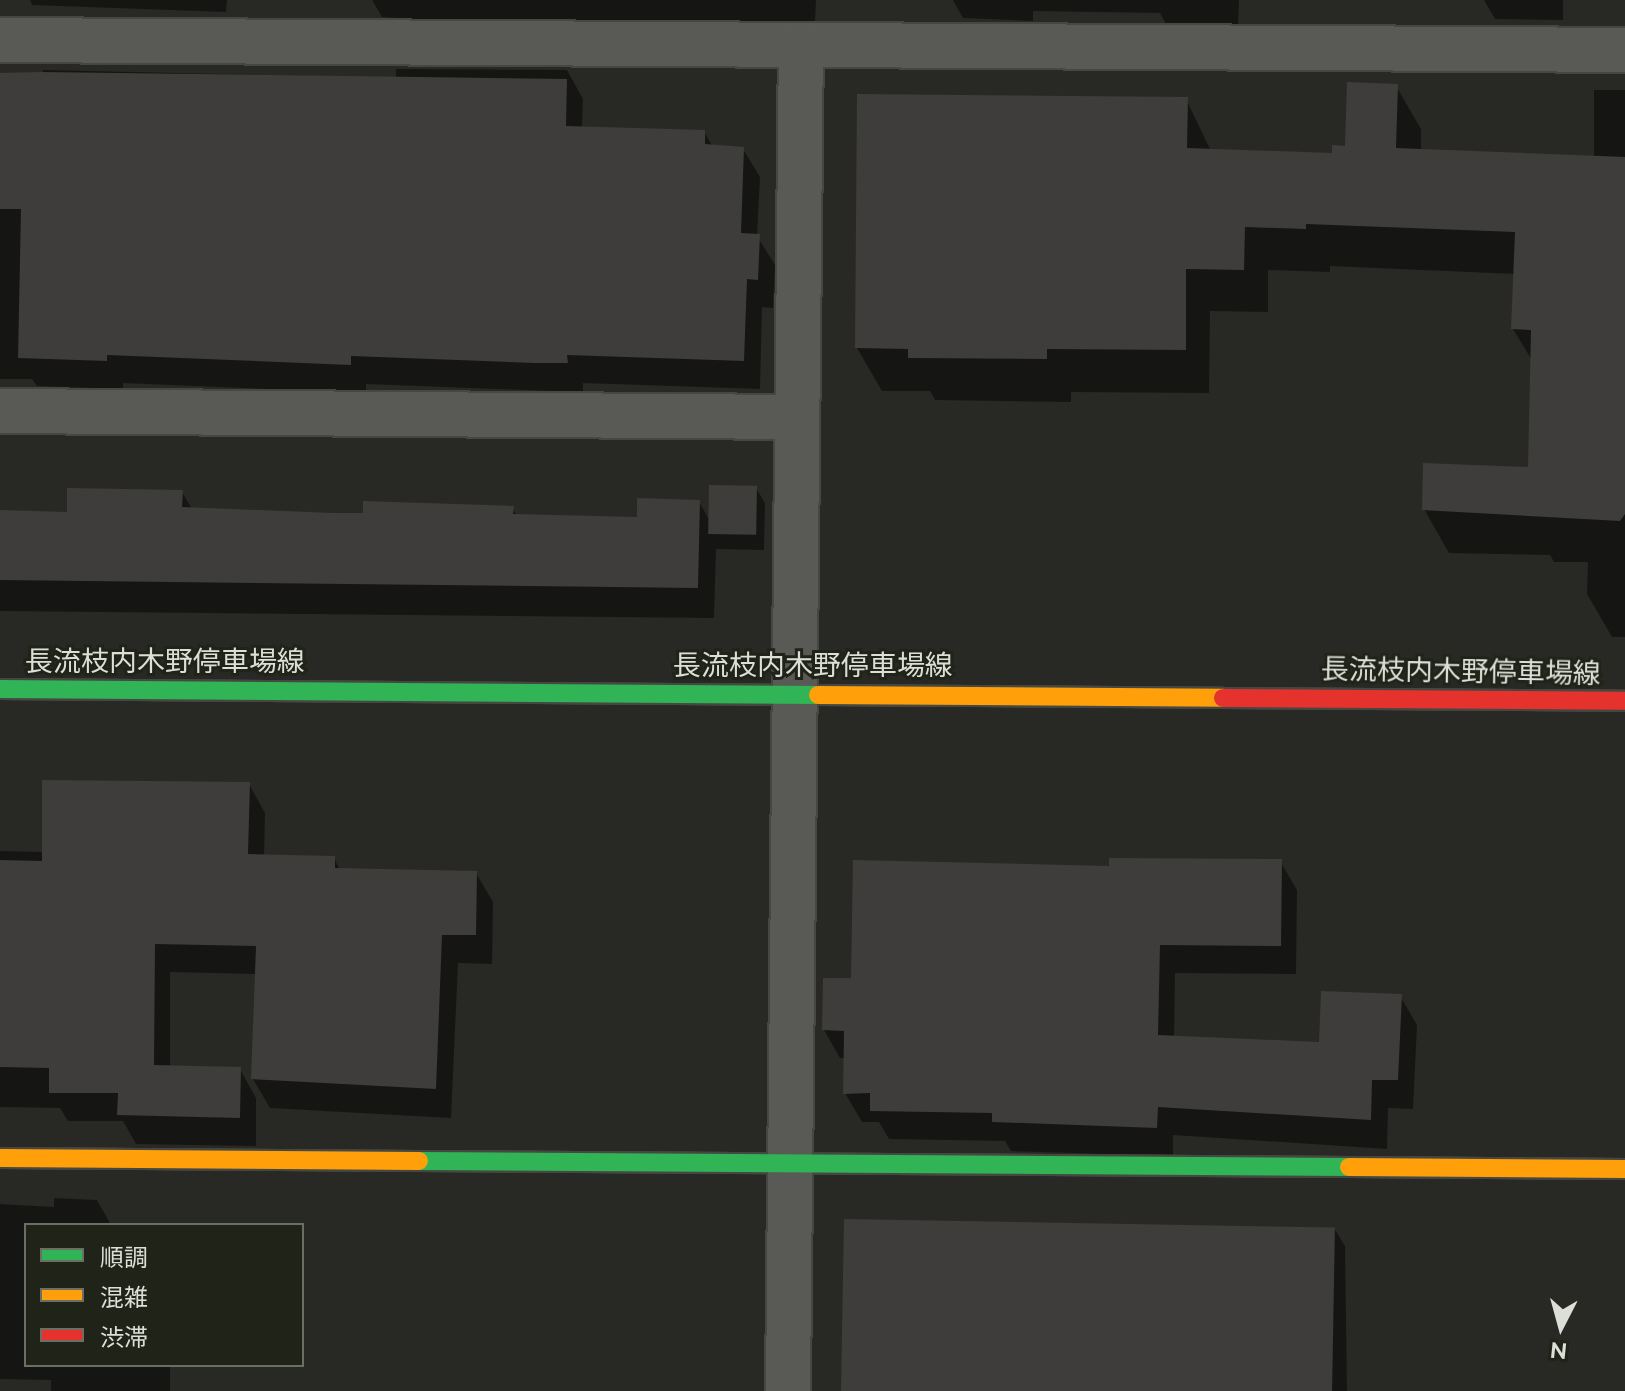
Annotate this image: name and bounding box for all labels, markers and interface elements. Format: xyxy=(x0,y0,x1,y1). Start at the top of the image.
street label: 長流枝内木野停車場線 xyxy=(25,645,305,679)
street label: 長流枝内木野停車場線 xyxy=(673,649,953,683)
street label: 長流枝内木野停車場線 xyxy=(1321,653,1601,691)
legend xyxy=(24,1223,304,1367)
text: 順調 xyxy=(100,1243,148,1272)
text: 混雑 xyxy=(100,1283,148,1312)
north arrow xyxy=(1521,1287,1601,1367)
text: 渋滞 xyxy=(100,1323,148,1352)
text: N xyxy=(1549,1337,1568,1365)

